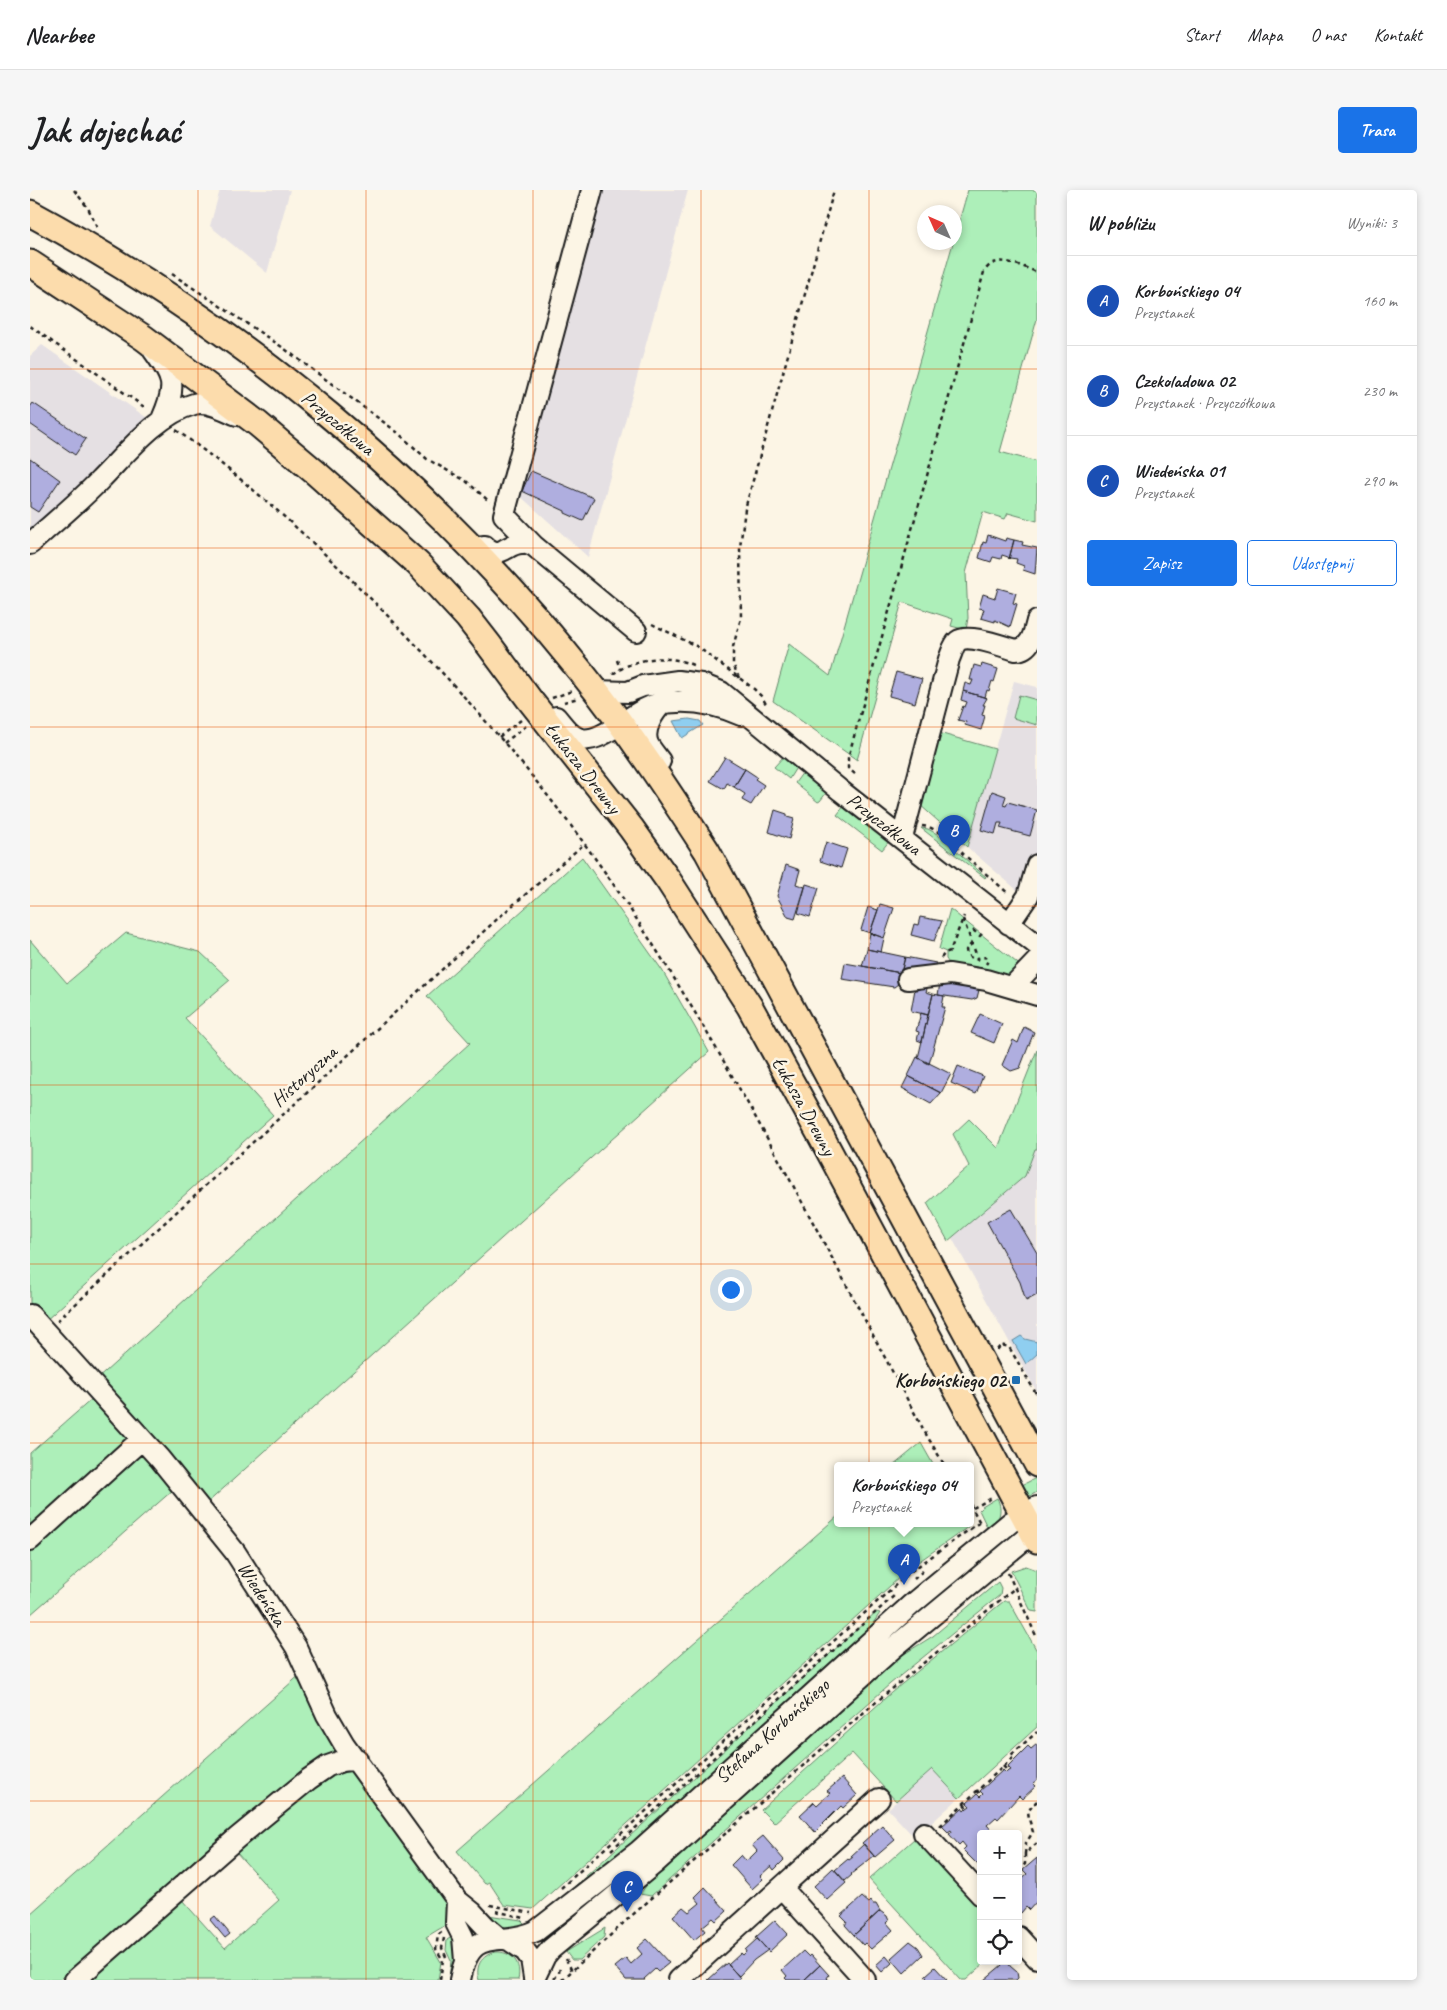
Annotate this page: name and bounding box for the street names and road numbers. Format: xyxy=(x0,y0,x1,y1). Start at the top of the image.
street label: Przyczółkowa xyxy=(296,385,381,462)
street label: Łukasza Drewny xyxy=(540,717,628,820)
street label: Przyczółkowa xyxy=(842,787,928,862)
street label: Historyczna xyxy=(266,1039,344,1112)
street label: Łukasza Drewny xyxy=(767,1052,842,1162)
street label: Wiedeńska xyxy=(232,1557,293,1632)
street label: Stefana Korbońskiego xyxy=(710,1672,835,1789)

